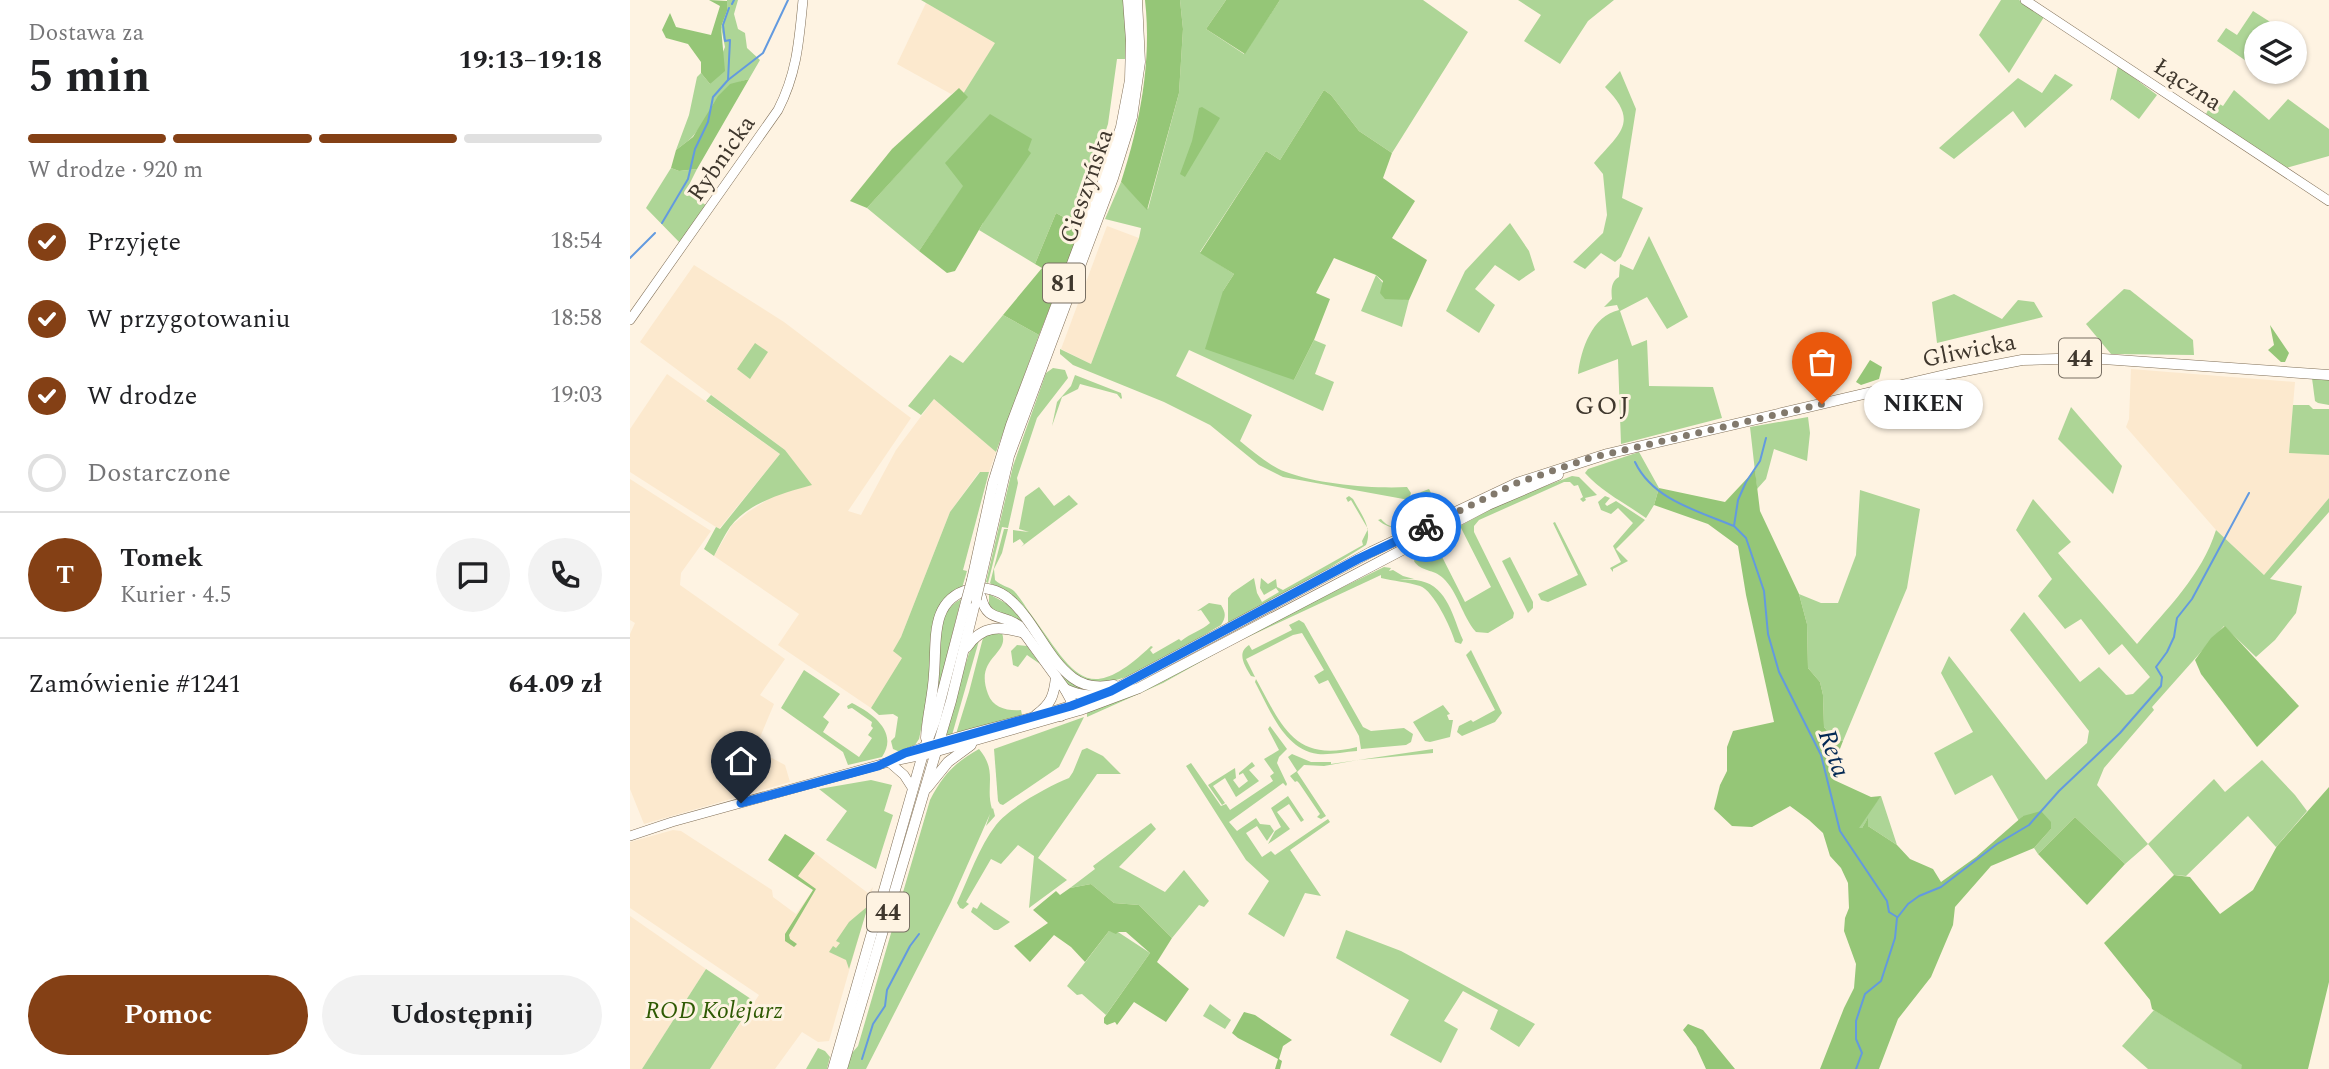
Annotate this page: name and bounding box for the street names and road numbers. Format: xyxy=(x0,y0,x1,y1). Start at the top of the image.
street label: Łączna xyxy=(2146,49,2229,121)
street label: Rybnicka xyxy=(679,108,765,209)
street label: Cieszyńska xyxy=(1051,124,1123,248)
road number: 81 xyxy=(1043,264,1085,302)
street label: Gliwicka xyxy=(1919,324,2019,378)
road number: 44 xyxy=(2059,338,2101,378)
road number: 44 xyxy=(867,892,909,931)

